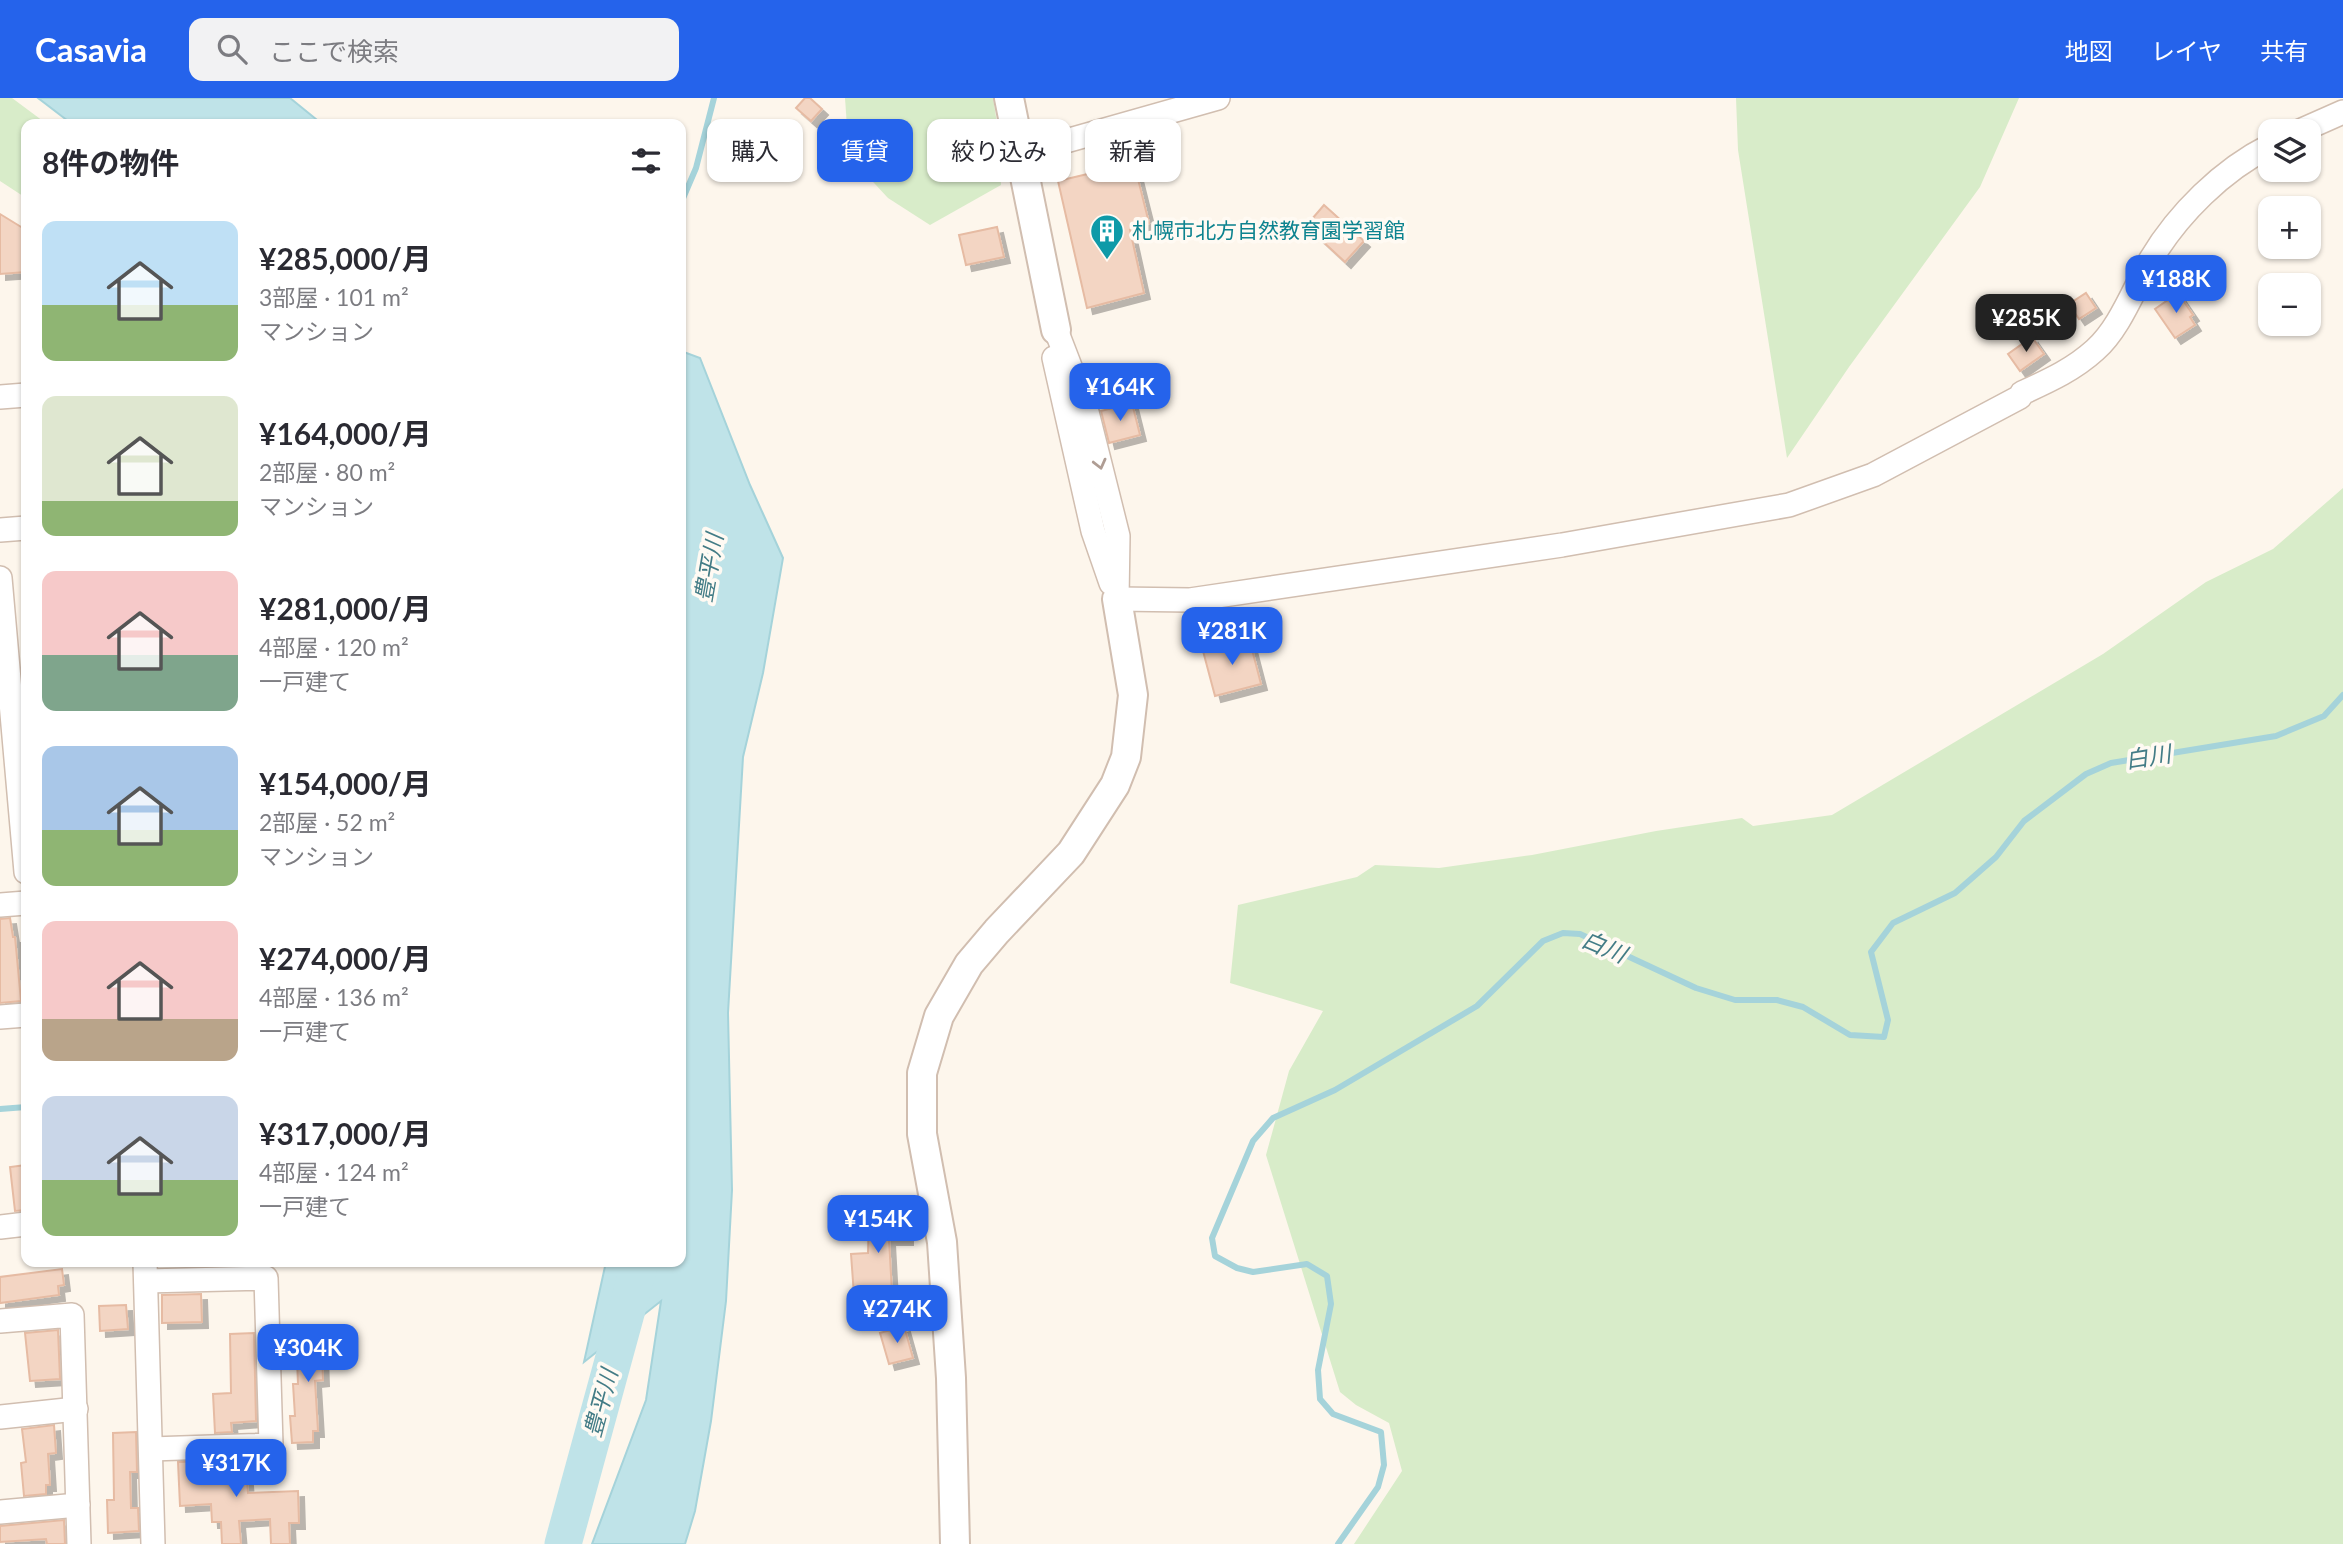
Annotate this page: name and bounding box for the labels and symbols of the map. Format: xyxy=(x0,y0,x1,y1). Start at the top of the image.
building icon: 札幌市北方自然教育園学習館 xyxy=(1088,212,1126,261)
place label: 札幌市北方自然教育園学習館 xyxy=(1132,217,1405,242)
pin: ¥188K xyxy=(2127,256,2225,315)
pin: ¥285K xyxy=(1977,294,2075,354)
pin: ¥164K xyxy=(1071,364,1169,423)
one-way arrow xyxy=(1092,458,1106,470)
water label: 豊平川 xyxy=(688,528,728,604)
pin: ¥281K xyxy=(1183,608,1281,667)
water label: 白川 xyxy=(2123,738,2176,773)
water label: 白川 xyxy=(1578,924,1634,969)
pin: ¥154K xyxy=(829,1196,927,1255)
pin: ¥274K xyxy=(848,1286,946,1345)
pin: ¥304K xyxy=(259,1324,357,1384)
water label: 豊平川 xyxy=(578,1363,623,1440)
pin: ¥317K xyxy=(187,1440,285,1499)

